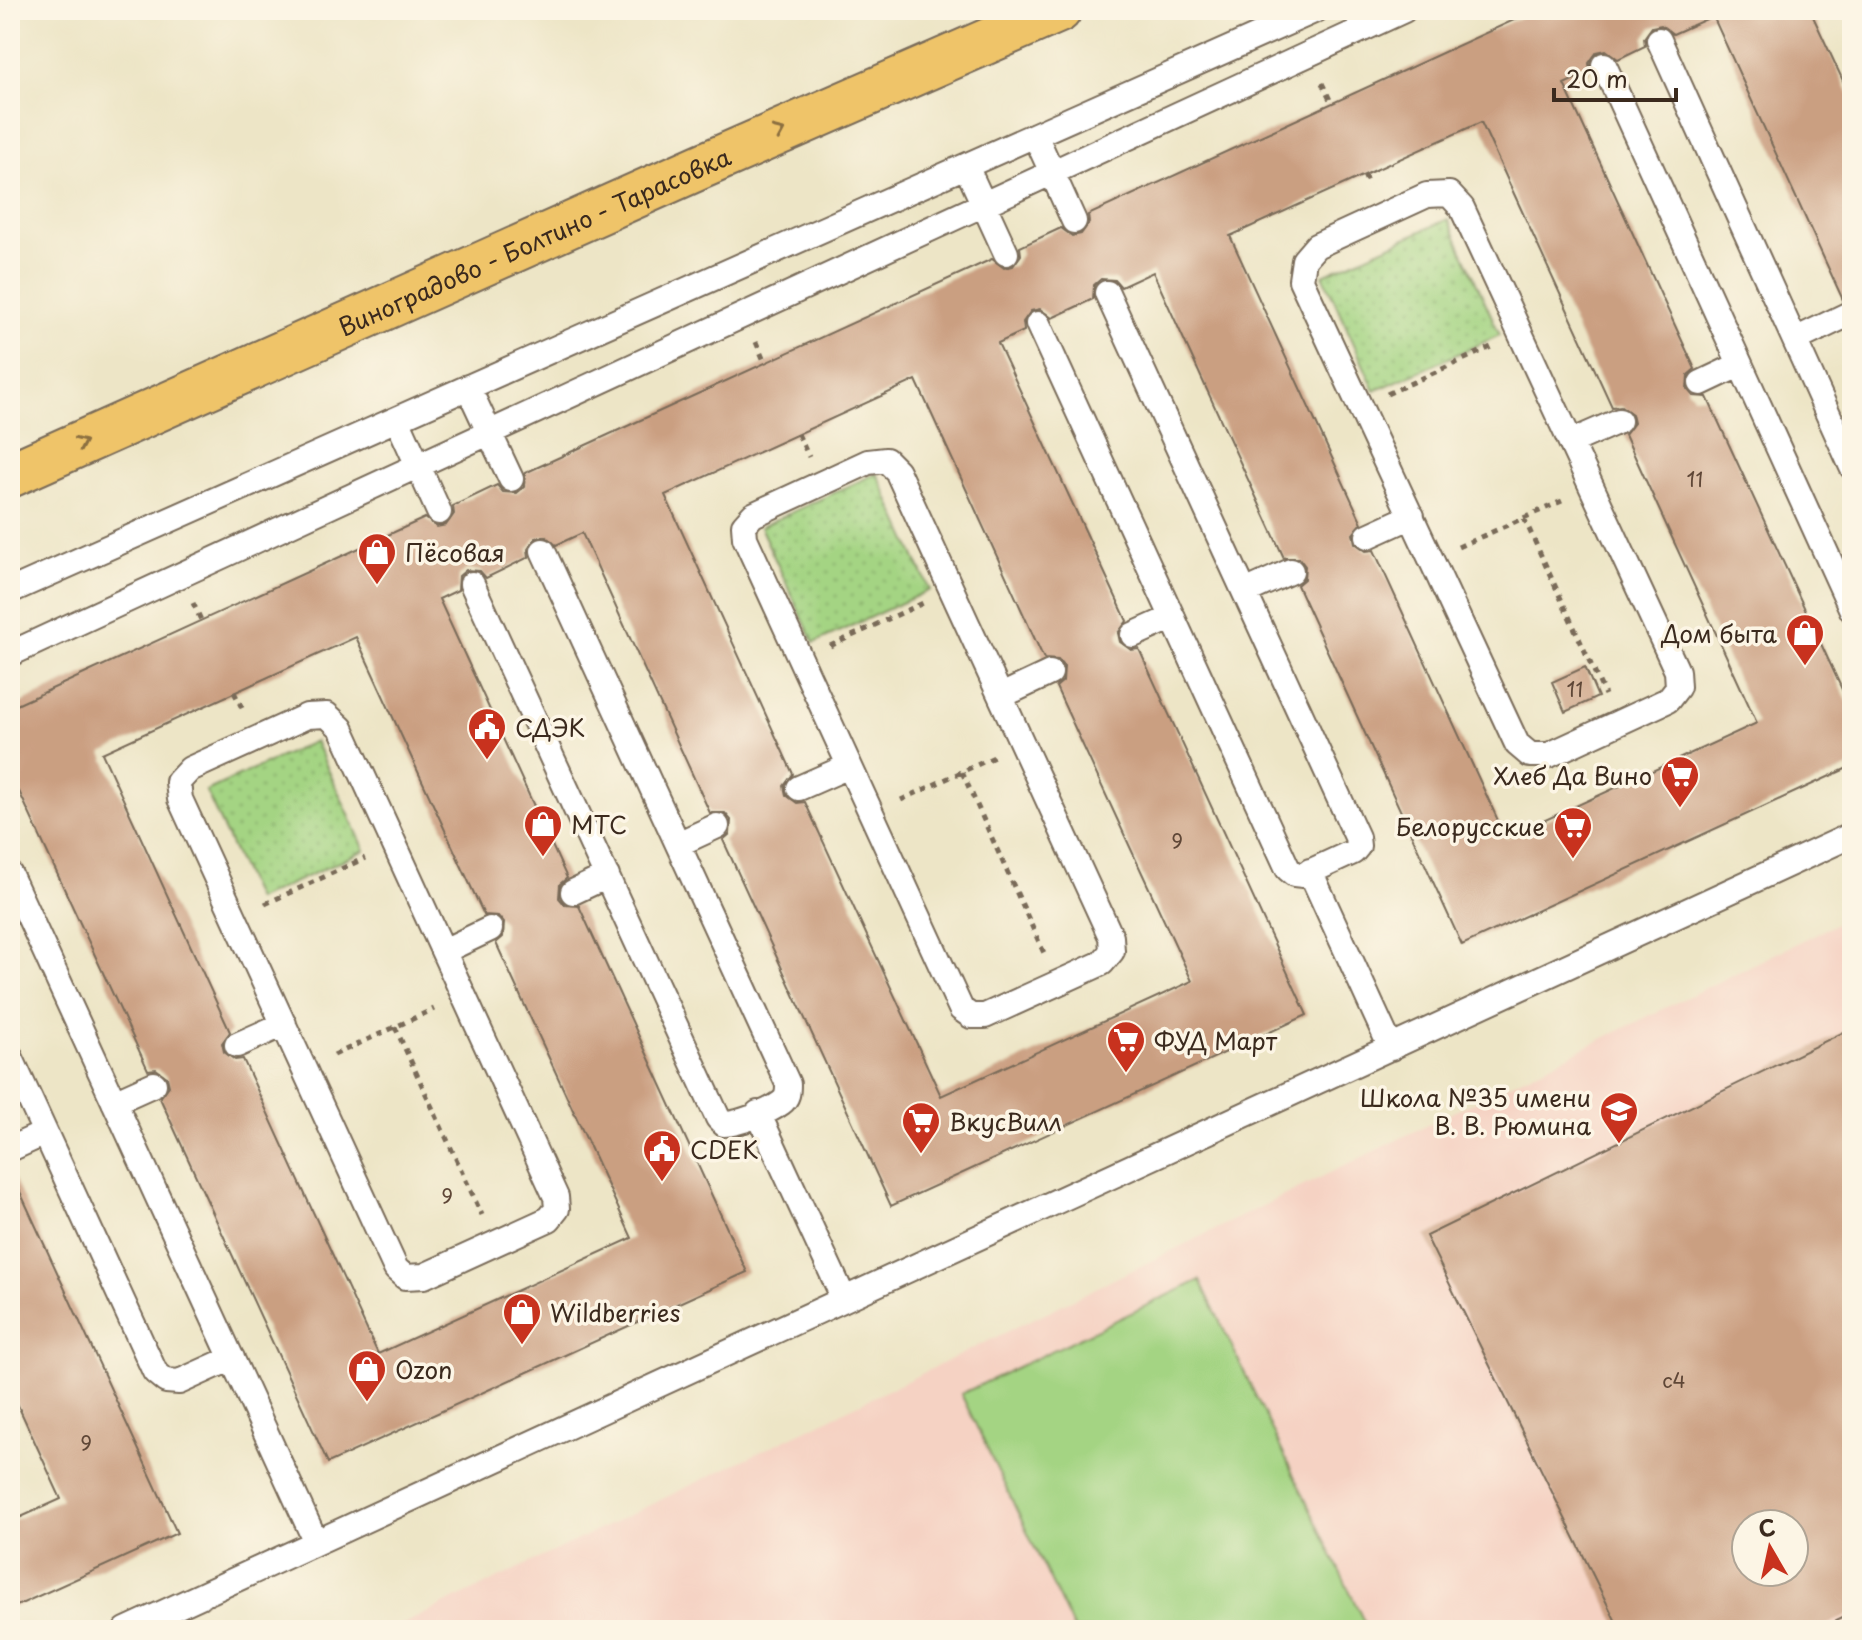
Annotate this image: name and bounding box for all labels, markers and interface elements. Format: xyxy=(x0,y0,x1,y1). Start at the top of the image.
scale bar xyxy=(1554,52,1676,102)
text: 20 m xyxy=(1566,60,1628,96)
one-way arrow xyxy=(771,126,785,142)
street label: Виноградово - Болтино - Тарасовка xyxy=(332,138,736,344)
one-way arrow xyxy=(73,437,87,453)
house number: 11 xyxy=(1687,464,1703,494)
shop icon: Пёсовая xyxy=(356,531,398,586)
place label: Пёсовая xyxy=(405,534,505,570)
shop icon: Дом быта xyxy=(1784,612,1826,667)
place label: Дом быта xyxy=(1661,615,1777,651)
house number: 11 xyxy=(1567,674,1583,704)
public building icon: СДЭК xyxy=(466,706,508,761)
place label: СДЭК xyxy=(515,709,585,745)
supermarket icon: Хлеб Да Вино xyxy=(1659,754,1701,809)
place label: Хлеб Да Вино xyxy=(1493,757,1652,793)
shop icon: МТС xyxy=(522,803,564,858)
supermarket icon: Белорусские xyxy=(1552,805,1594,860)
place label: МТС xyxy=(571,806,627,842)
place label: Белорусские xyxy=(1396,808,1545,844)
house number: 9 xyxy=(1171,826,1183,856)
supermarket icon: ФУД Март xyxy=(1105,1019,1147,1074)
place label: ФУД Март xyxy=(1154,1022,1278,1058)
place label: Школа №35 имени В. В. Рюмина xyxy=(1360,1079,1591,1143)
school or university icon: Школа №35 имени В. В. Рюмина xyxy=(1598,1090,1640,1145)
supermarket icon: ВкусВилл xyxy=(900,1100,942,1155)
place label: ВкусВилл xyxy=(949,1103,1062,1139)
public building icon: CDEK xyxy=(641,1128,683,1183)
place label: CDEK xyxy=(690,1131,759,1167)
house number: 9 xyxy=(441,1181,453,1211)
shop icon: Wildberries xyxy=(501,1291,543,1346)
place label: Wildberries xyxy=(550,1294,680,1330)
shop icon: Ozon xyxy=(346,1348,388,1403)
place label: Ozon xyxy=(395,1351,452,1387)
house number: с4 xyxy=(1662,1365,1686,1395)
house number: 9 xyxy=(80,1428,92,1458)
north arrow xyxy=(1730,1508,1810,1588)
text: С xyxy=(1756,1509,1777,1544)

